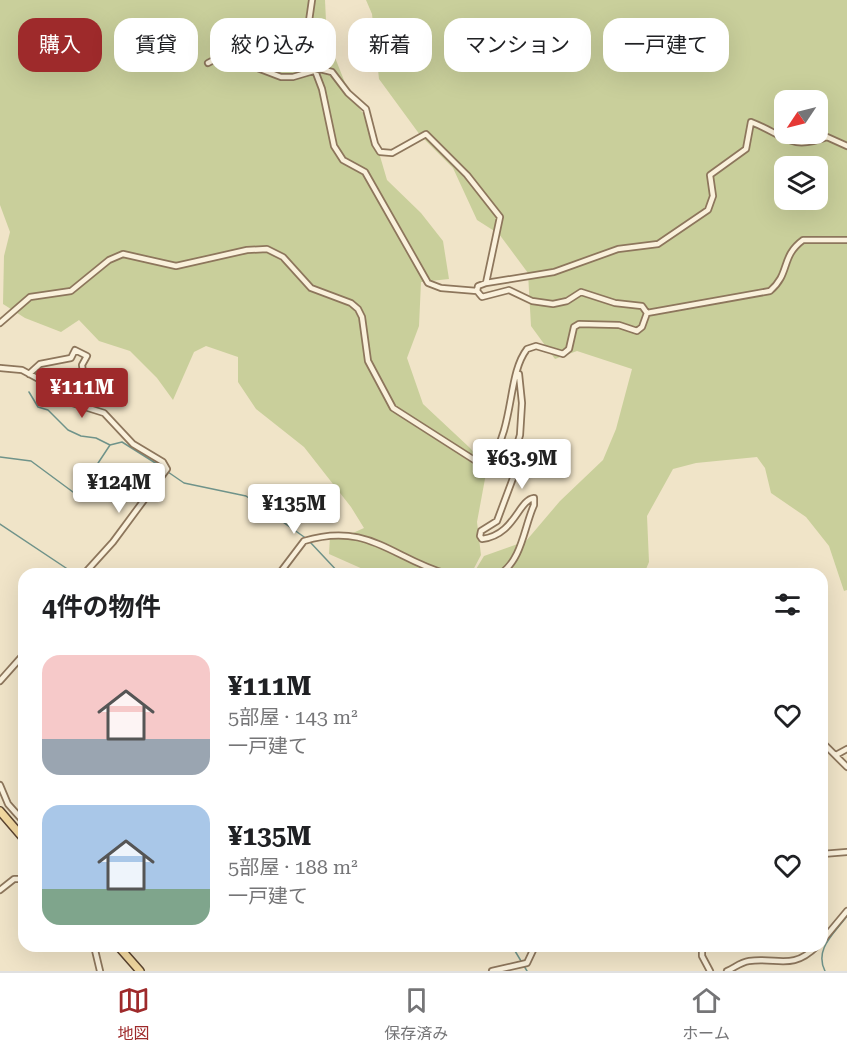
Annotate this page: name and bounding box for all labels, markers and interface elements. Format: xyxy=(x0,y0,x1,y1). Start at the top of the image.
chip: 購入 xyxy=(18,18,102,72)
chip: 賃貸 xyxy=(114,18,198,72)
chip: 絞り込み xyxy=(210,18,336,72)
chip: 新着 xyxy=(348,18,432,72)
chip: マンション xyxy=(444,18,591,72)
chip: 一戸建て xyxy=(603,18,729,72)
north arrow xyxy=(774,90,828,144)
map controls xyxy=(774,90,828,210)
button: layers xyxy=(774,156,828,210)
pin: ¥111M xyxy=(40,368,124,419)
text: ¥111M xyxy=(50,375,114,399)
pin: ¥63.9M xyxy=(473,439,571,490)
text: ¥63.9M xyxy=(487,446,557,470)
pin: ¥124M xyxy=(77,463,161,514)
text: ¥124M xyxy=(87,470,151,494)
pin: ¥135M xyxy=(252,484,336,535)
text: ¥135M xyxy=(262,491,326,515)
icon: filters xyxy=(771,588,804,621)
text: 4件の物件 xyxy=(42,592,161,622)
text: ¥111M xyxy=(228,671,311,701)
icon: home xyxy=(90,679,162,751)
icon: heart xyxy=(771,699,804,732)
text: 5部屋 · 143 m² xyxy=(228,705,358,729)
text: 一戸建て xyxy=(228,734,308,758)
text: ¥135M xyxy=(228,821,311,851)
icon: home xyxy=(90,829,162,901)
icon: heart xyxy=(771,849,804,882)
text: 5部屋 · 188 m² xyxy=(228,855,358,879)
text: 一戸建て xyxy=(228,884,308,908)
tab: 地図 xyxy=(117,984,150,1044)
tab: 保存済み xyxy=(384,984,448,1044)
tab: ホーム xyxy=(682,984,730,1044)

